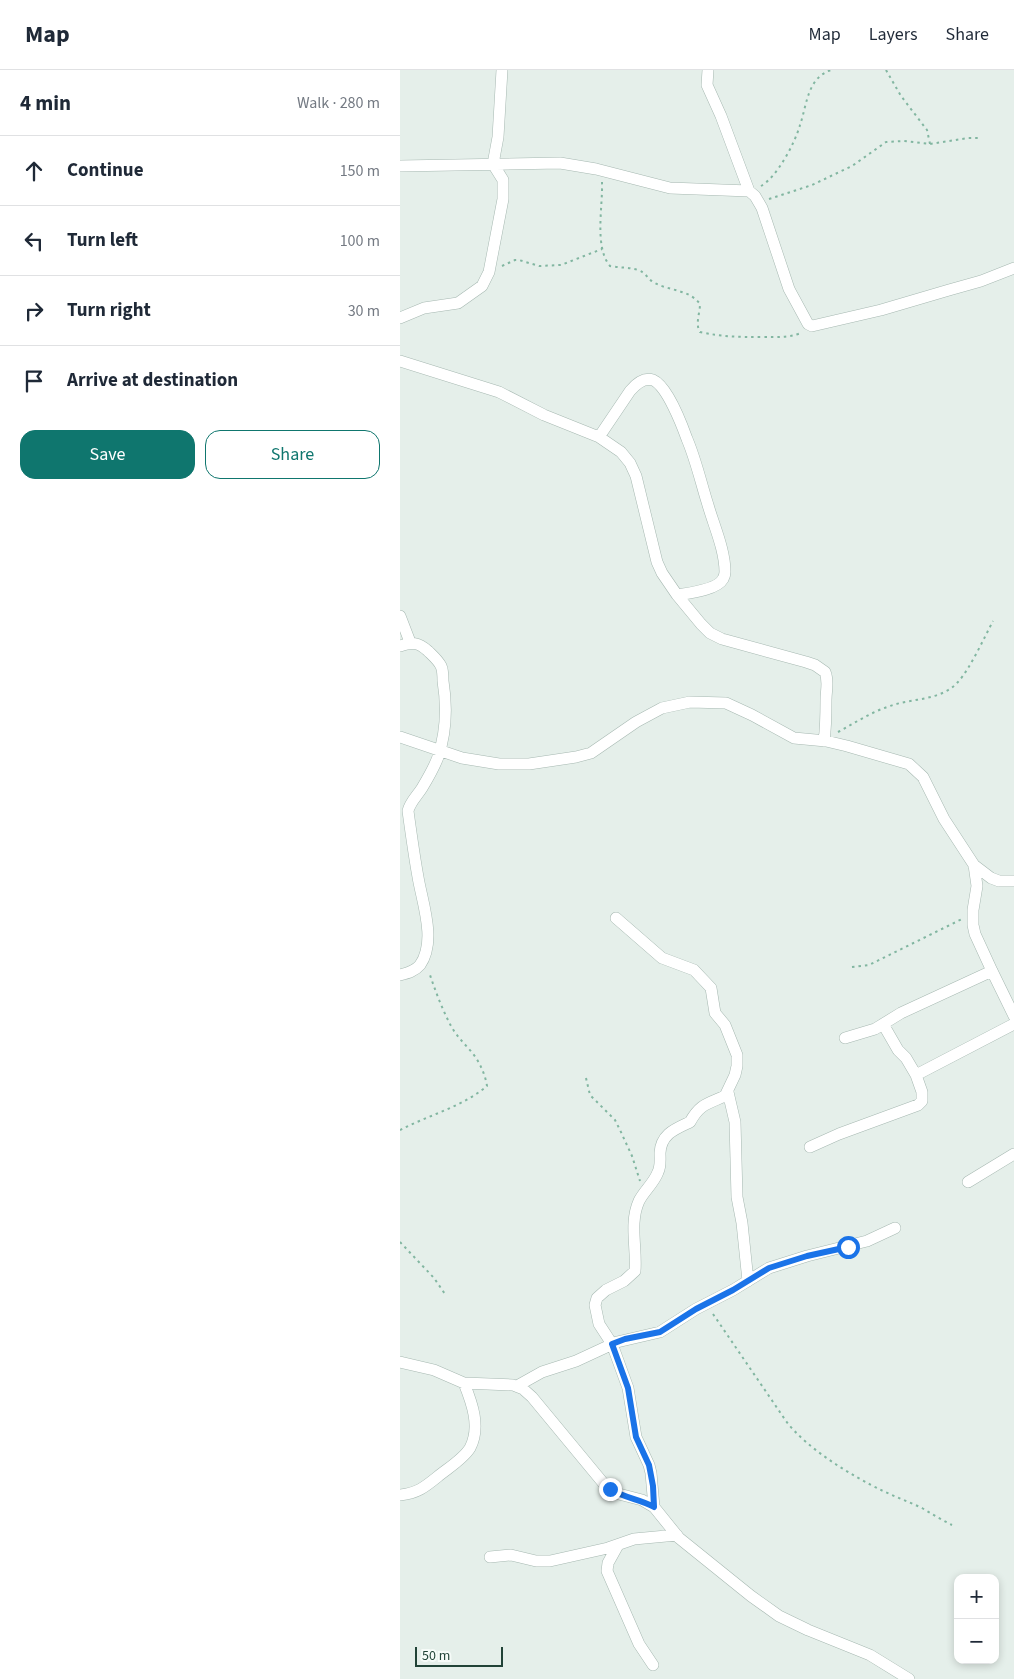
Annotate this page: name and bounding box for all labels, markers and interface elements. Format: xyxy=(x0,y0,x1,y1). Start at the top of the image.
text: Map xyxy=(25,17,70,52)
text: Map xyxy=(809,22,841,47)
text: Layers xyxy=(869,22,918,47)
text: Share xyxy=(946,22,989,47)
text: 4 min xyxy=(20,88,71,118)
text: Walk · 280 m xyxy=(297,92,380,114)
icon: ahead xyxy=(20,157,48,185)
text: Continue xyxy=(67,157,144,184)
text: 150 m xyxy=(340,160,380,182)
icon: left xyxy=(20,227,48,255)
text: Turn left xyxy=(67,227,138,254)
text: 100 m xyxy=(340,230,380,252)
icon: right xyxy=(20,297,48,325)
text: Turn right xyxy=(67,297,151,324)
text: 30 m xyxy=(348,300,380,322)
icon: arrive xyxy=(20,367,48,395)
text: Arrive at destination xyxy=(67,367,238,394)
button: Save xyxy=(20,430,195,479)
button: Share xyxy=(205,430,380,479)
route start xyxy=(837,1236,860,1259)
route end xyxy=(599,1478,622,1501)
map controls xyxy=(954,1574,999,1664)
button: + xyxy=(954,1574,999,1619)
button: − xyxy=(954,1619,999,1664)
scale bar xyxy=(415,1644,502,1667)
text: 50 m xyxy=(422,1646,450,1666)

